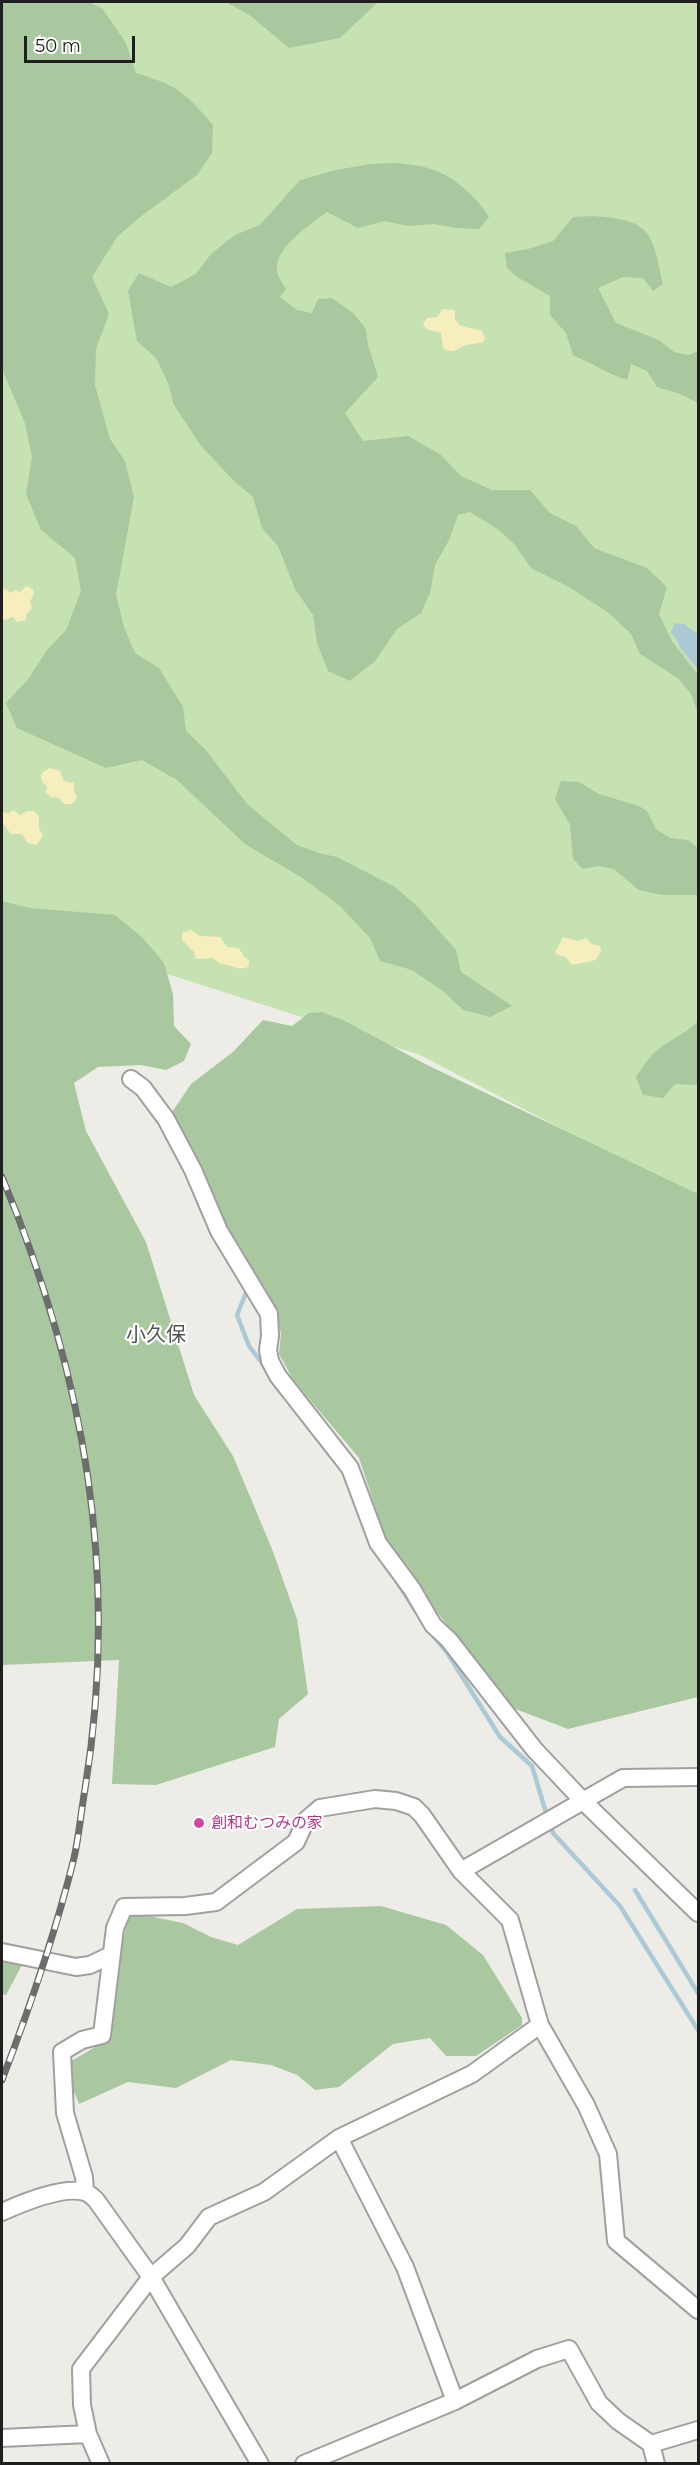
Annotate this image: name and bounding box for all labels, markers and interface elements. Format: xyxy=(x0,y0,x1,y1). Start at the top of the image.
scale bar xyxy=(27,24,138,62)
text: 50 m xyxy=(35,35,81,57)
district label: 小久保 xyxy=(126,1323,186,1347)
place label: 創和むつみの家 xyxy=(211,1813,323,1833)
marker: 創和むつみの家 xyxy=(192,1816,206,1830)

